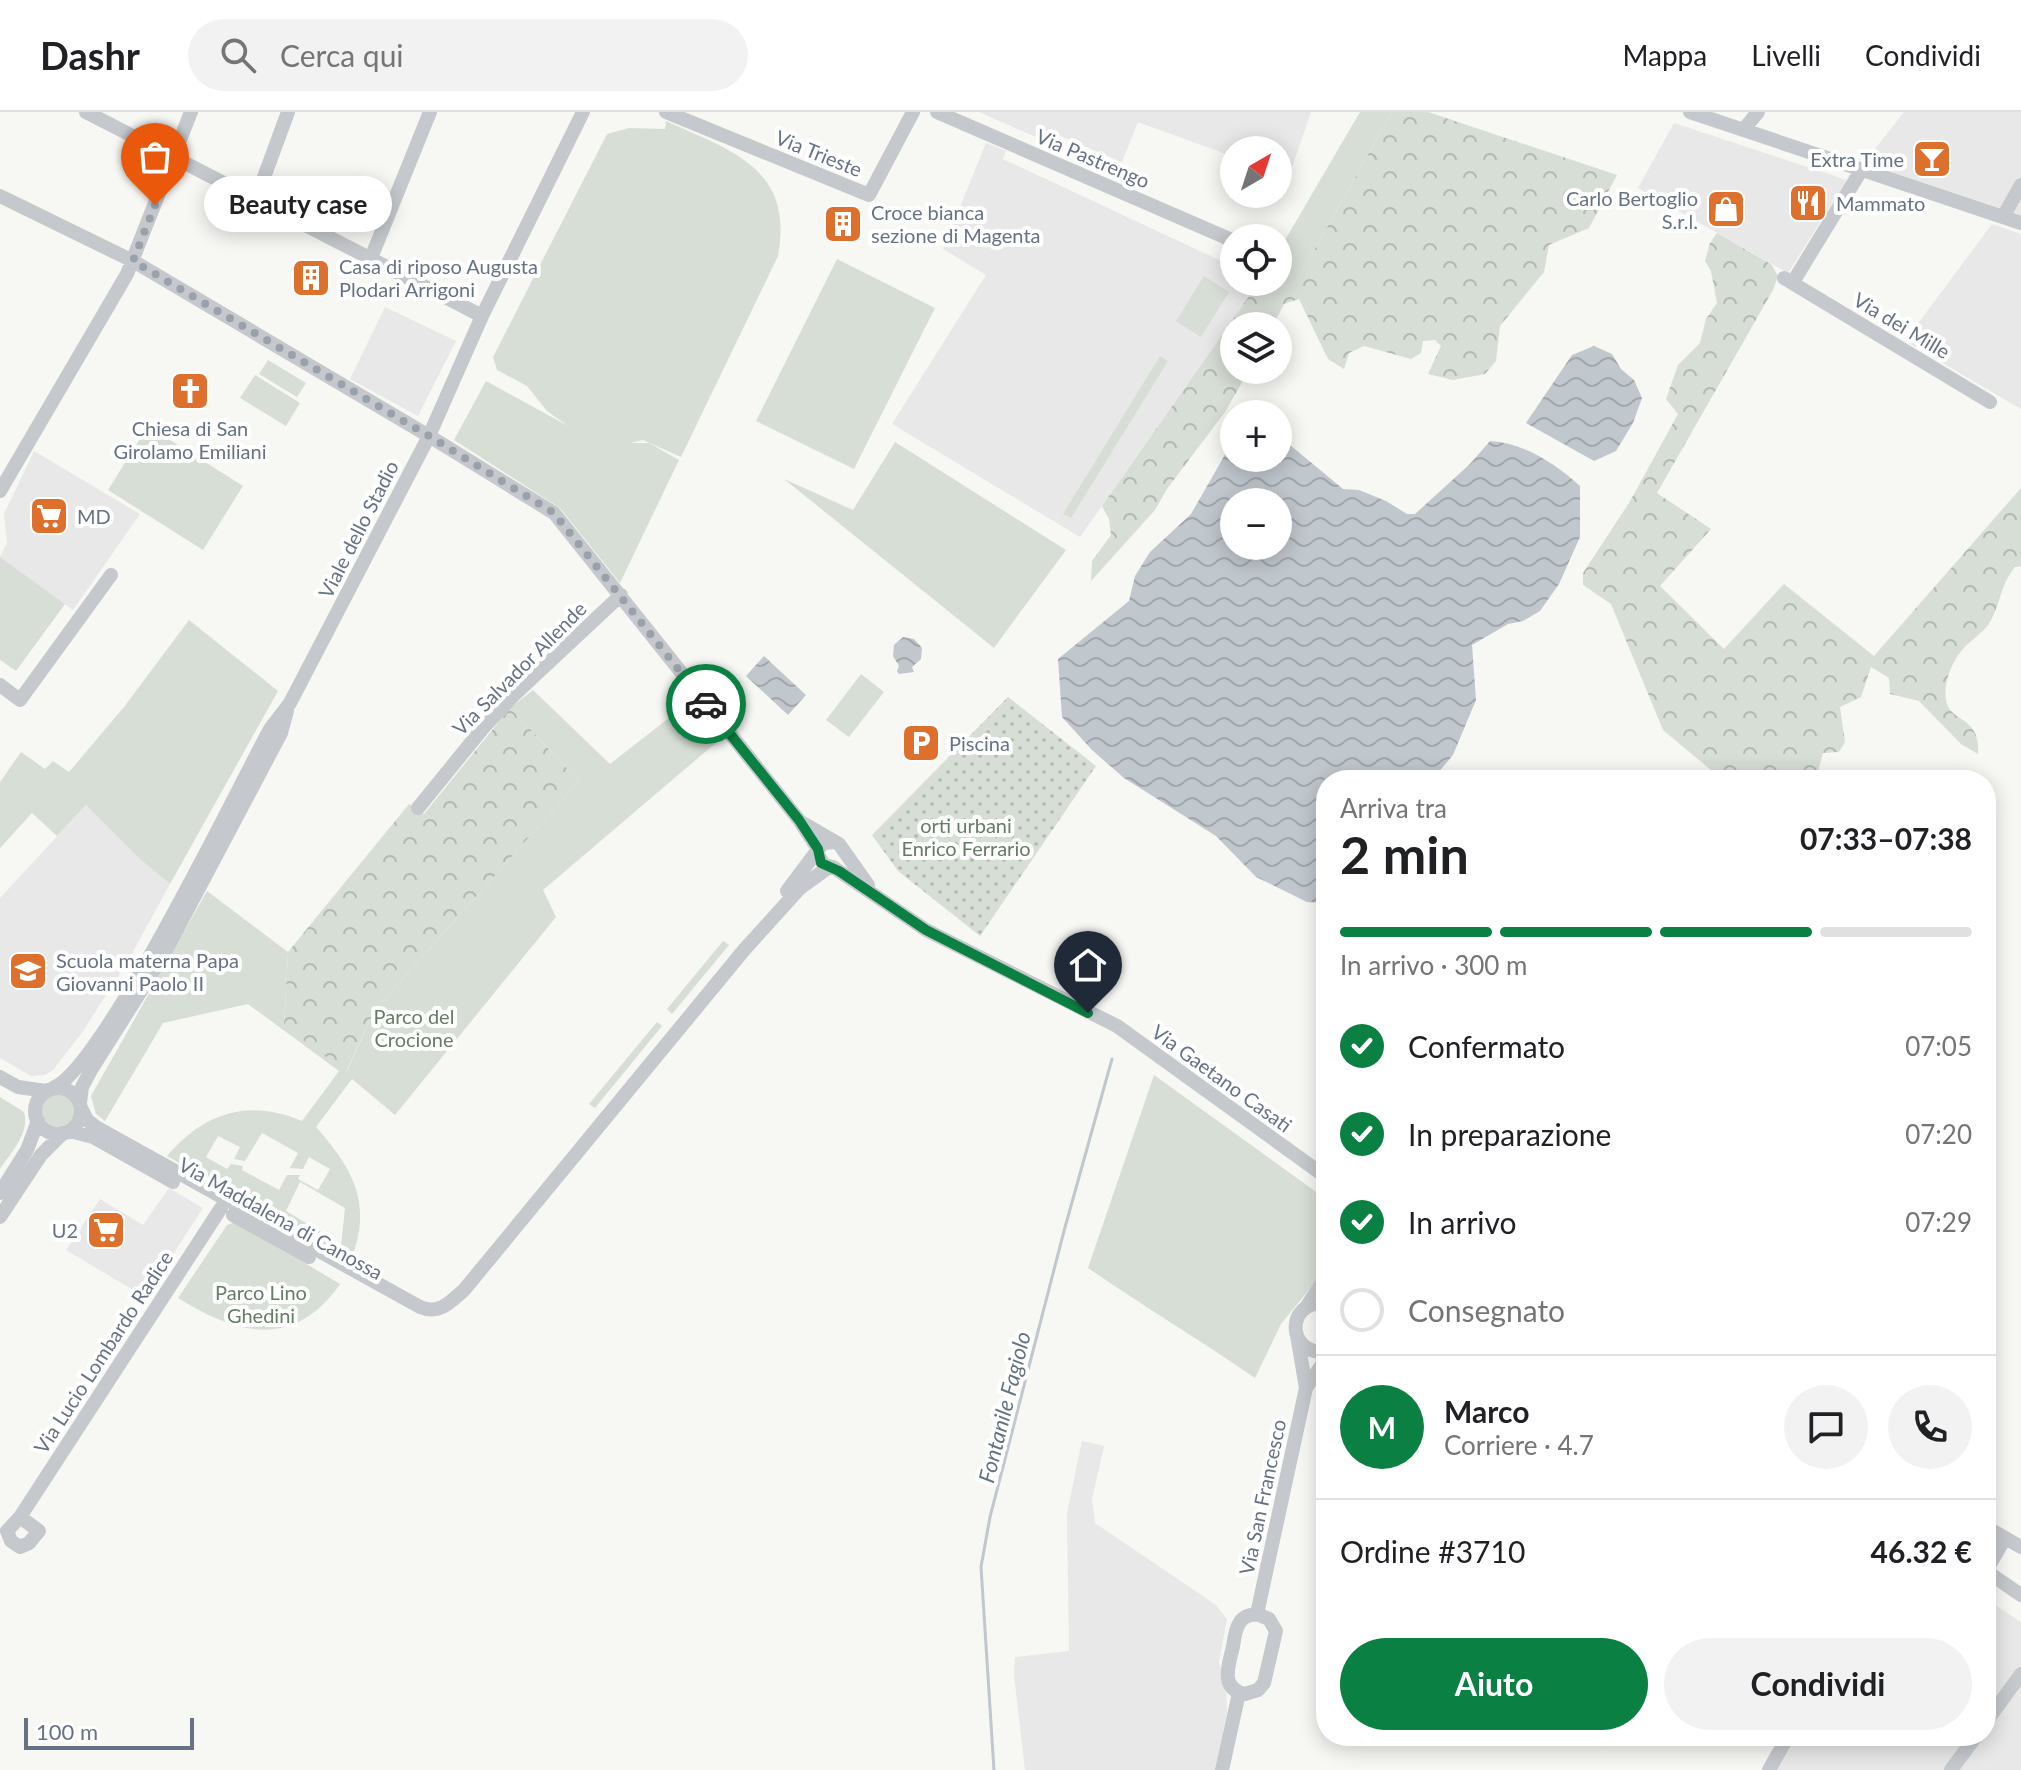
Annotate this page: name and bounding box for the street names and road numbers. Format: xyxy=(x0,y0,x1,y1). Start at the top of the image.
street label: Via Pastrengo xyxy=(1033,123,1153,193)
street label: Via Trieste xyxy=(772,125,866,181)
street label: Via dei Mille xyxy=(1849,287,1955,363)
street label: Viale dello Stadio xyxy=(313,456,403,602)
street label: Via Salvador Allende xyxy=(447,596,591,740)
street label: Via Gaetano Casati xyxy=(1147,1019,1297,1137)
street label: Via Maddalena di Canossa xyxy=(175,1152,387,1284)
street label: Via Lucio Lombardo Radice xyxy=(29,1246,177,1458)
street label: Via San Francesco xyxy=(1234,1417,1290,1577)

